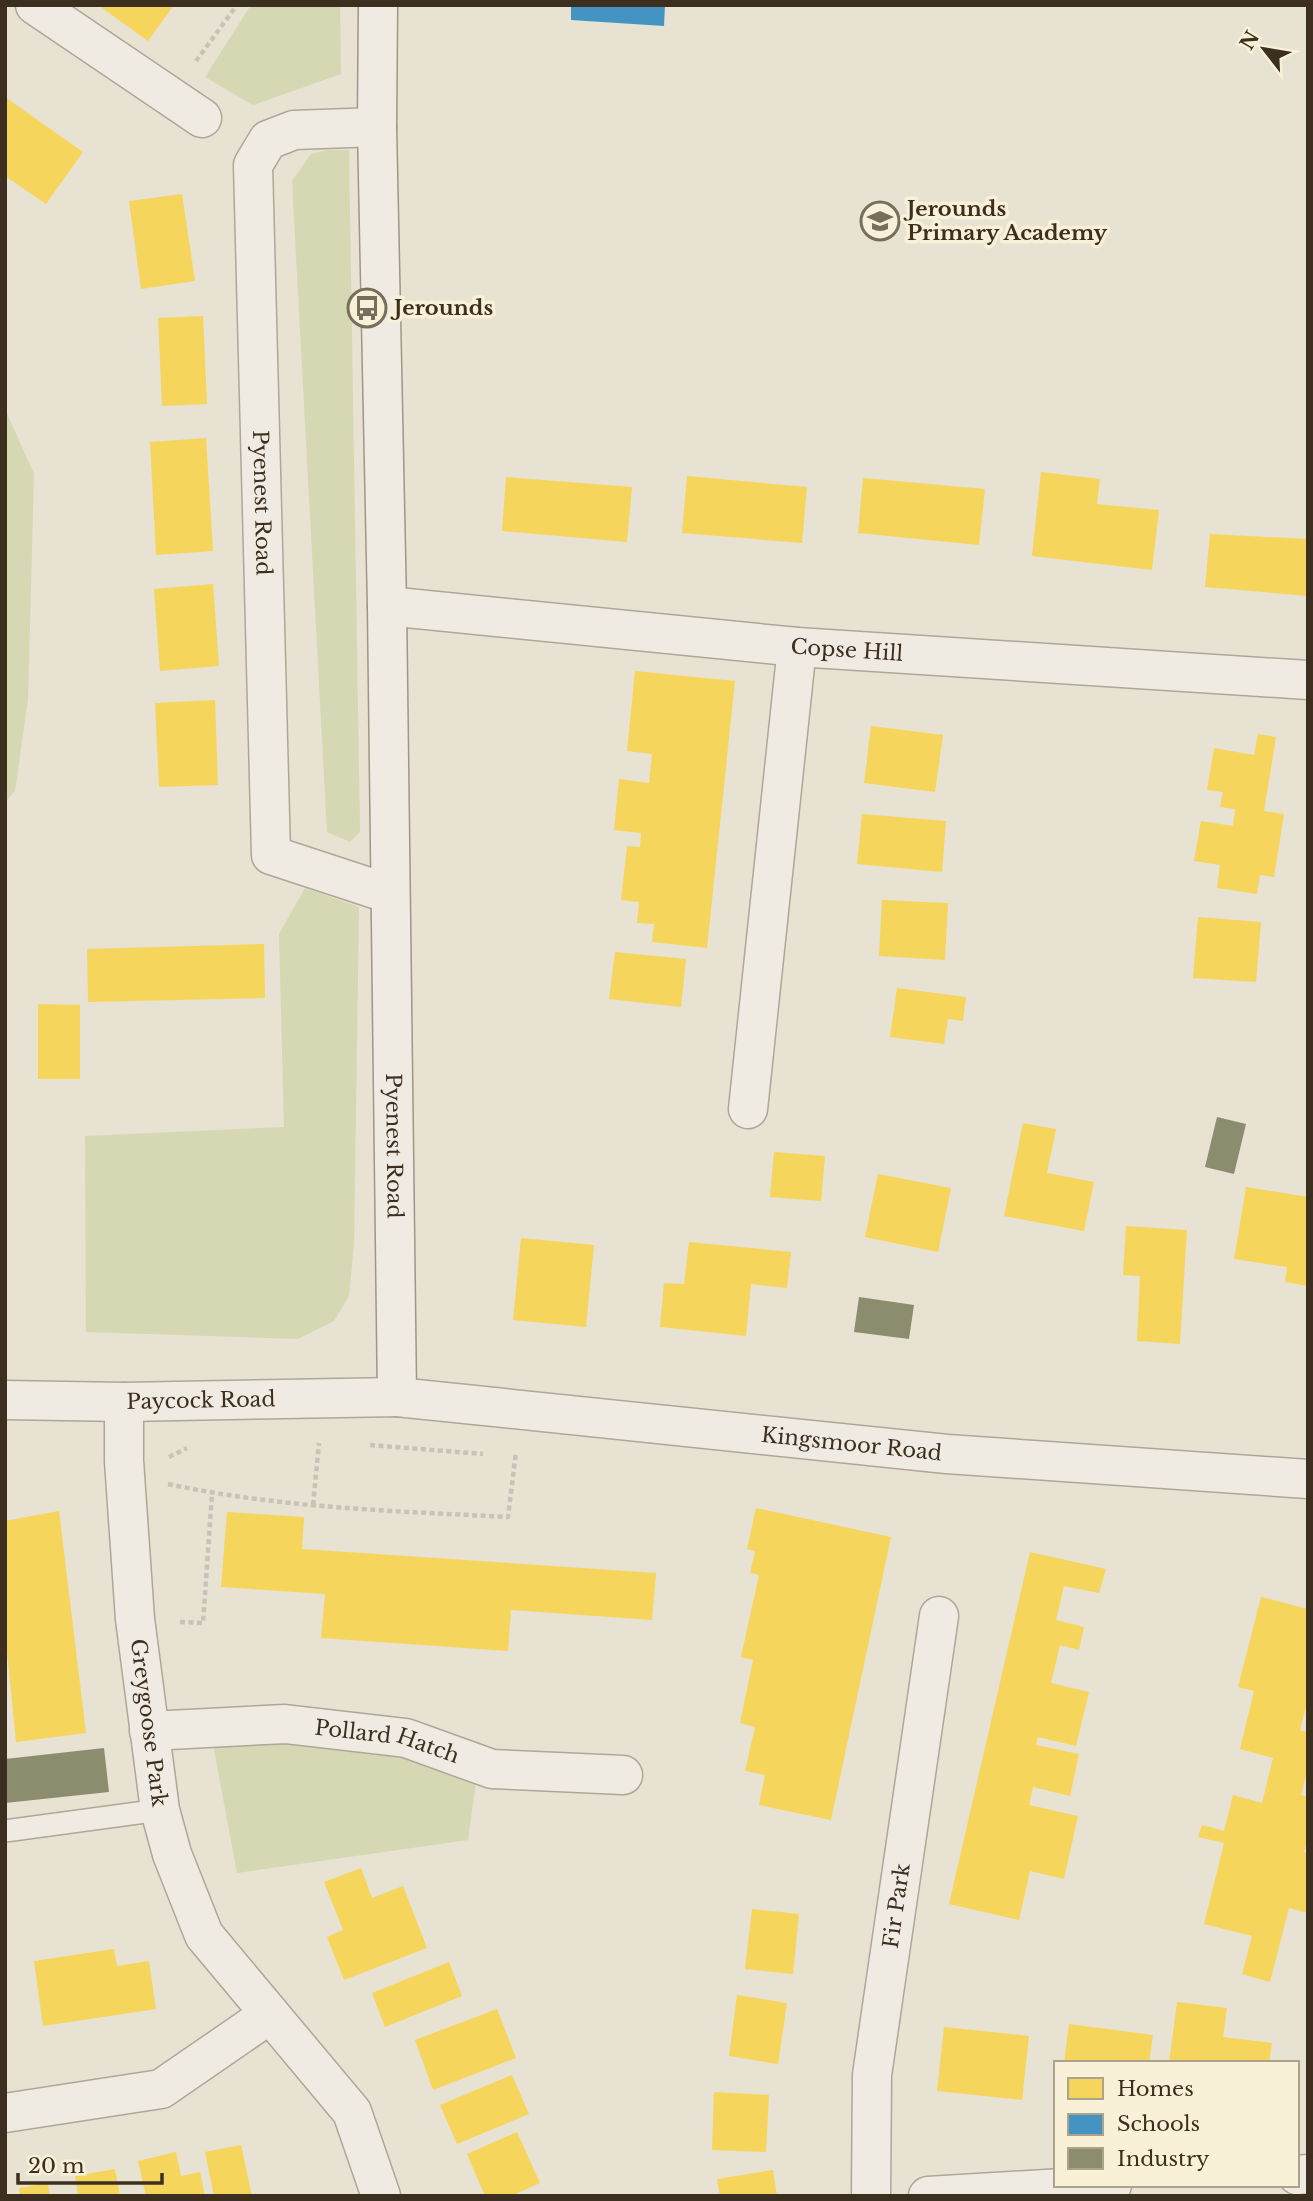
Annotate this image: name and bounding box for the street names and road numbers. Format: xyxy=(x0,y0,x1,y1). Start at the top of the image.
street label: Pyenest Road xyxy=(247,430,277,576)
street label: Copse Hill xyxy=(790,634,904,667)
street label: Pyenest Road xyxy=(380,1073,408,1219)
street label: Paycock Road xyxy=(126,1386,276,1415)
street label: Kingsmoor Road xyxy=(760,1422,943,1466)
street label: Greygoose Park xyxy=(125,1637,172,1808)
street label: Pollard Hatch xyxy=(313,1715,463,1769)
street label: Fir Park xyxy=(878,1862,916,1950)

